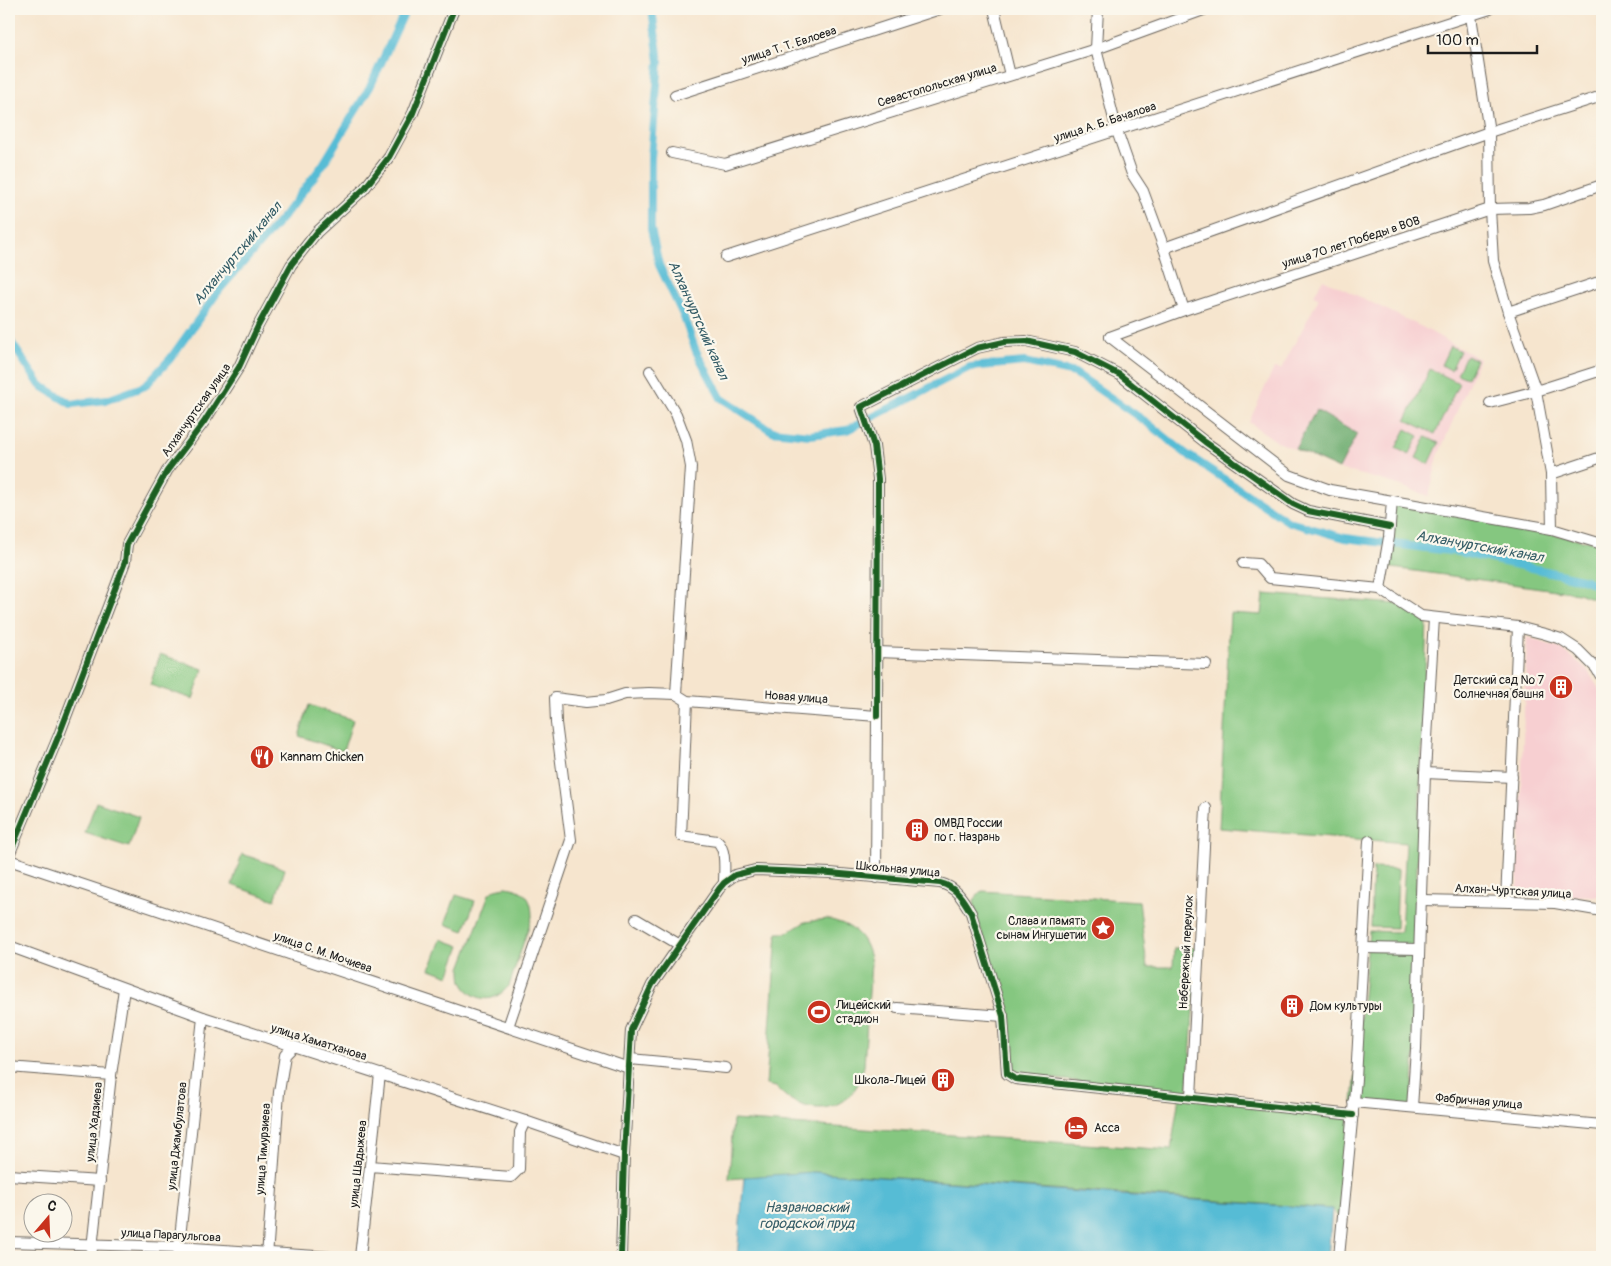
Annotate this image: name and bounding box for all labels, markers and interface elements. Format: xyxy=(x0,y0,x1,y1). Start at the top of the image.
scale bar xyxy=(1428,22,1537,54)
street label: улица Т. Т. Евлоева xyxy=(739,23,839,68)
text: 100 m xyxy=(1436,31,1479,50)
street label: Севастопольская улица xyxy=(876,60,999,111)
street label: улица А. Б. Бачалова xyxy=(1051,99,1159,146)
water label: Алханчуртский канал xyxy=(190,197,286,308)
street label: улица 70 лет Победы в ВОВ xyxy=(1279,213,1422,272)
water label: Алханчуртский канал xyxy=(665,258,733,384)
street label: Алханчуртская улица xyxy=(159,360,234,460)
water label: Алханчуртский канал xyxy=(1415,527,1546,566)
place label: Детский сад № 7 Солнечная башня xyxy=(1453,673,1545,702)
building icon: Детский сад № 7 Солнечная башня xyxy=(1548,674,1574,700)
street label: Новая улица xyxy=(764,688,829,707)
restaurant icon: Kannam Chicken xyxy=(249,744,275,770)
place label: Kannam Chicken xyxy=(280,750,364,765)
place label: ОМВД России по г. Назрань xyxy=(934,816,1003,845)
building icon: ОМВД России по г. Назрань xyxy=(904,817,930,843)
street label: Школьная улица xyxy=(855,858,941,881)
street label: Алхан-Чуртская улица xyxy=(1454,881,1572,902)
street label: Набережный переулок xyxy=(1176,894,1197,1010)
place label: Слава и память сынам Ингушетии xyxy=(997,914,1087,943)
place icon: Слава и память сынам Ингушетии xyxy=(1090,915,1116,941)
street label: улица С. М. Мочиева xyxy=(271,928,374,976)
building icon: Дом культуры xyxy=(1279,993,1305,1019)
place label: Лицейский стадион xyxy=(835,998,891,1027)
sports icon: Лицейский стадион xyxy=(806,999,832,1025)
place label: Дом культуры xyxy=(1309,999,1382,1014)
street label: улица Хаматханова xyxy=(268,1020,369,1064)
building icon: Школа-Лицей xyxy=(930,1067,956,1093)
place label: Школа-Лицей xyxy=(855,1073,926,1088)
street label: улица Хадзиева xyxy=(83,1081,106,1164)
street label: улица Джамбулатова xyxy=(164,1081,191,1192)
street label: Фабричная улица xyxy=(1435,1090,1523,1113)
street label: улица Тимурзиева xyxy=(253,1102,274,1196)
hotel icon: Асса xyxy=(1063,1115,1089,1141)
street label: улица Шадыжева xyxy=(346,1119,371,1210)
place label: Асса xyxy=(1094,1121,1120,1136)
north arrow xyxy=(22,1194,72,1244)
text: С xyxy=(45,1197,59,1216)
water label: Назрановский городской пруд xyxy=(760,1199,856,1232)
street label: улица Парагульгова xyxy=(120,1225,222,1246)

